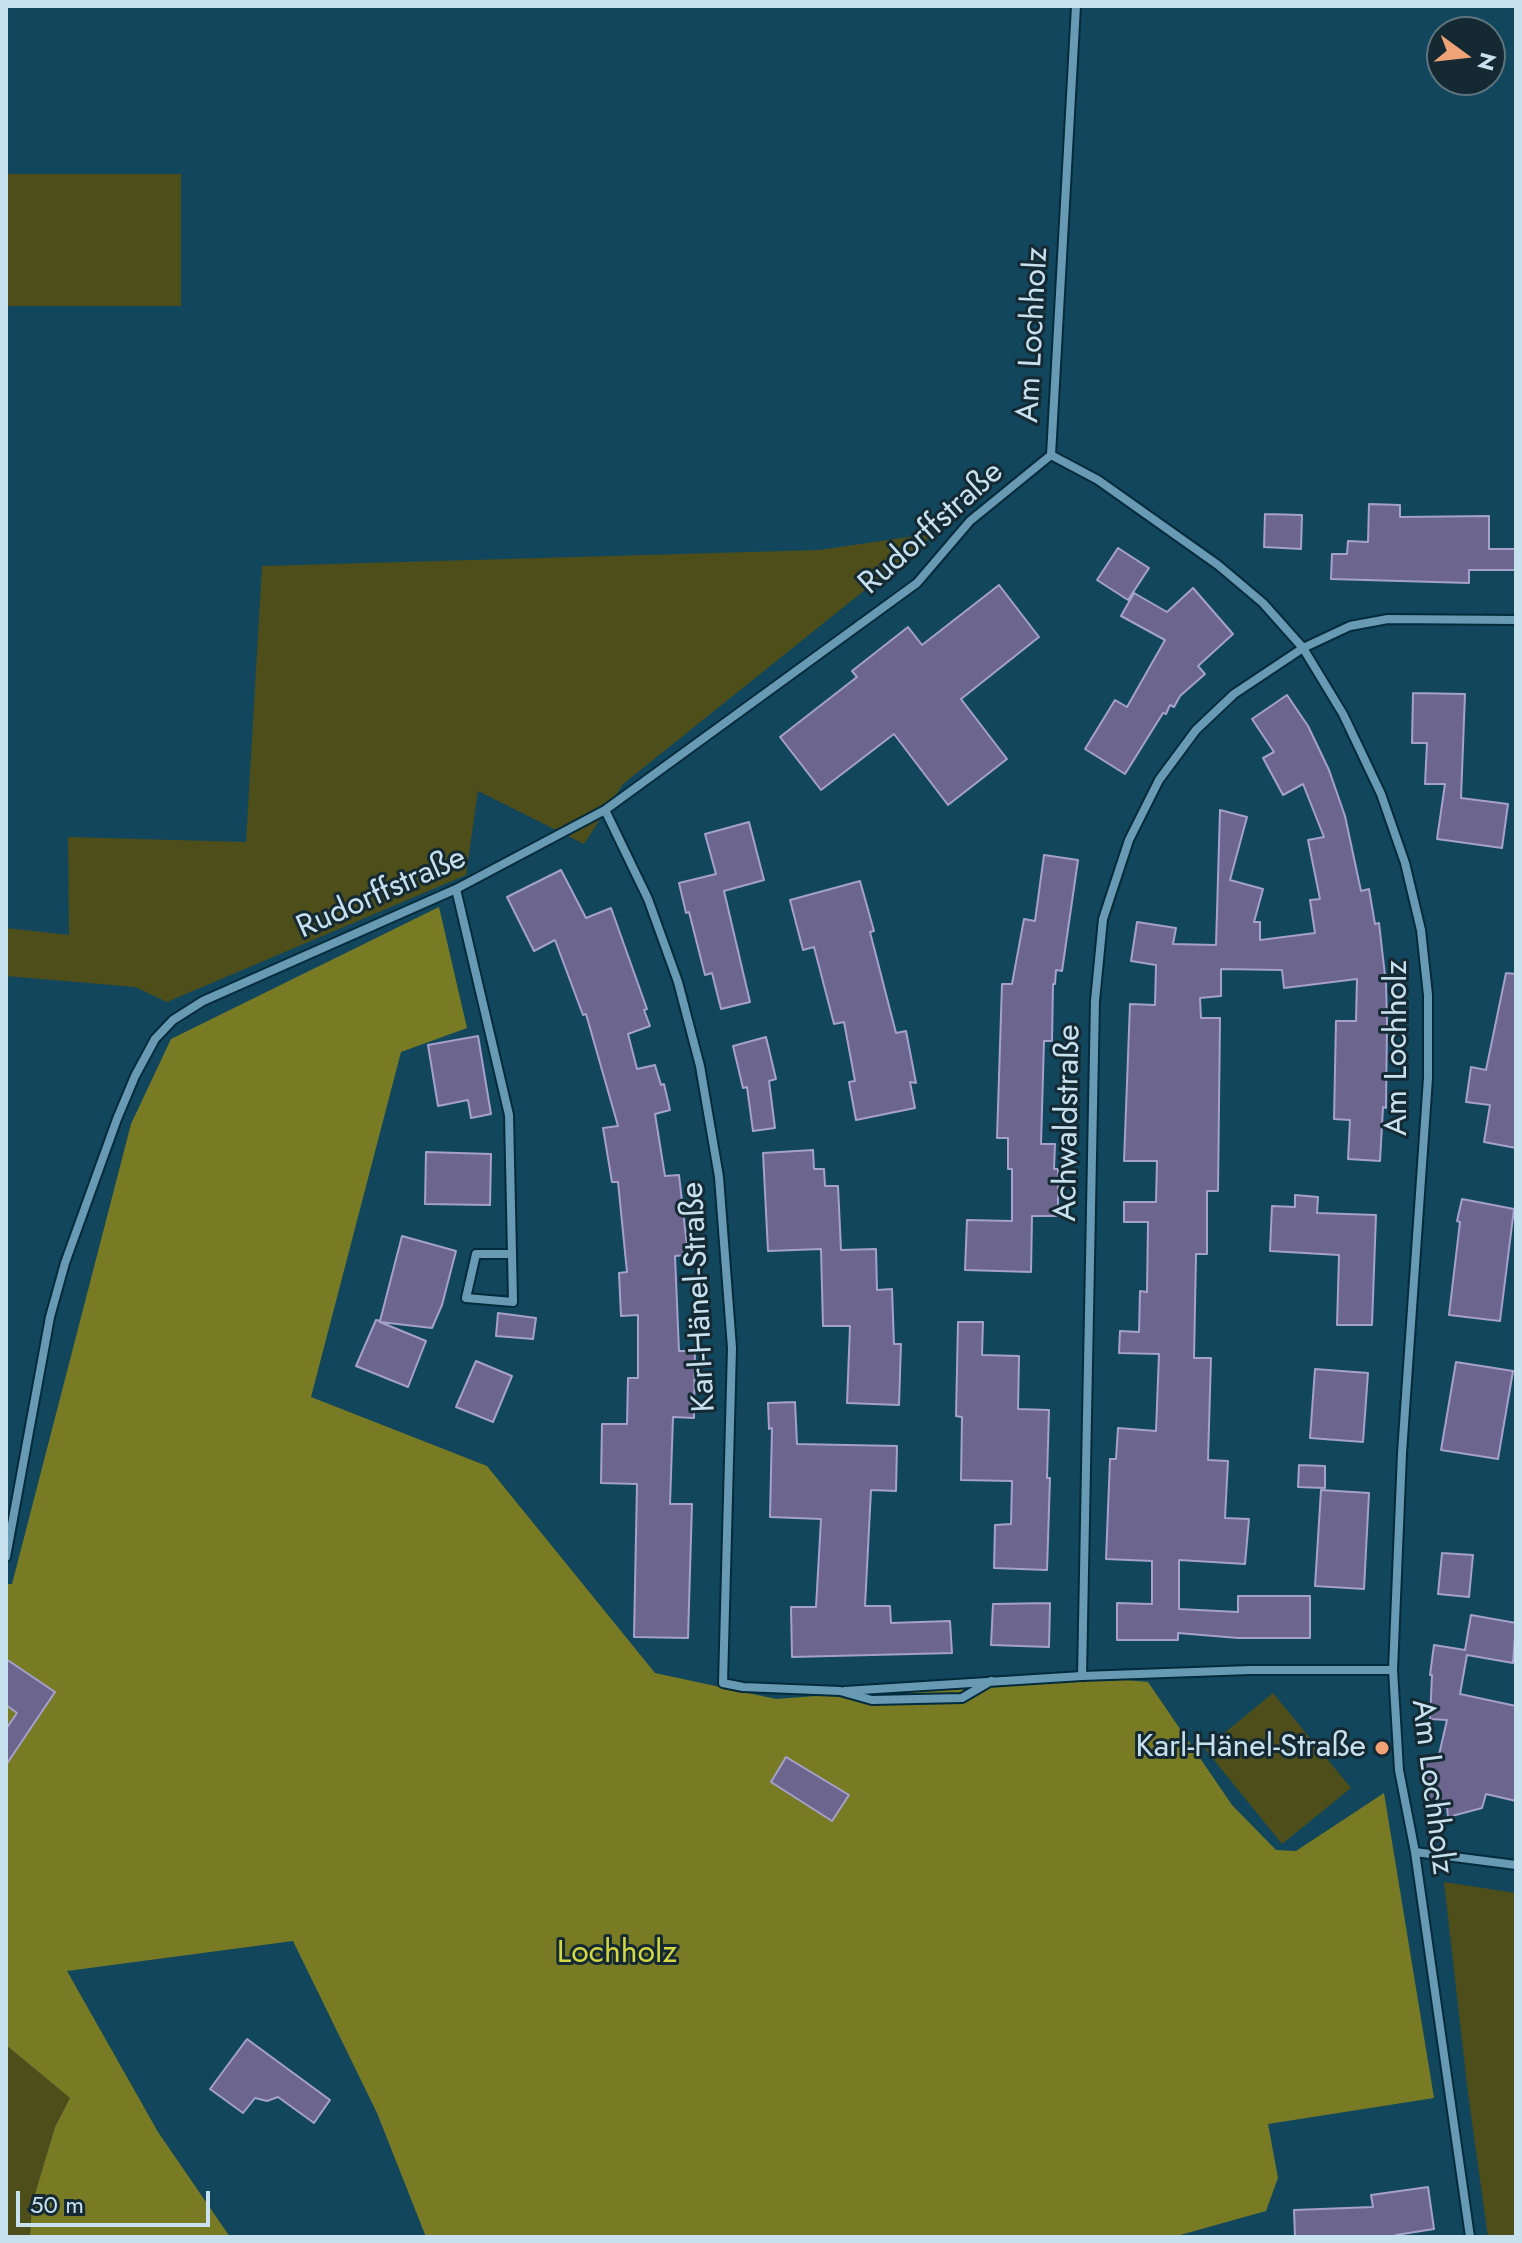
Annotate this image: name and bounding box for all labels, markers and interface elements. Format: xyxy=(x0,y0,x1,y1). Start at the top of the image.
north arrow xyxy=(1426,16,1506,96)
text: N xyxy=(1470,49,1505,74)
street label: Am Lochholz xyxy=(1010,246,1058,424)
street label: Rudorffstraße xyxy=(852,454,1012,604)
street label: Rudorffstraße xyxy=(291,840,473,948)
street label: Am Lochholz xyxy=(1379,960,1417,1136)
street label: Achwaldstraße xyxy=(1048,1024,1090,1222)
street label: Karl-Hänel-Straße xyxy=(675,1181,725,1413)
street label: Am Lochholz xyxy=(1401,1697,1461,1877)
place label: Karl-Hänel-Straße xyxy=(1136,1729,1366,1767)
marker: Karl-Hänel-Straße xyxy=(1373,1739,1391,1757)
park label: Lochholz xyxy=(557,1935,677,1973)
scale bar xyxy=(20,2175,214,2225)
text: 50 m xyxy=(30,2187,84,2222)

